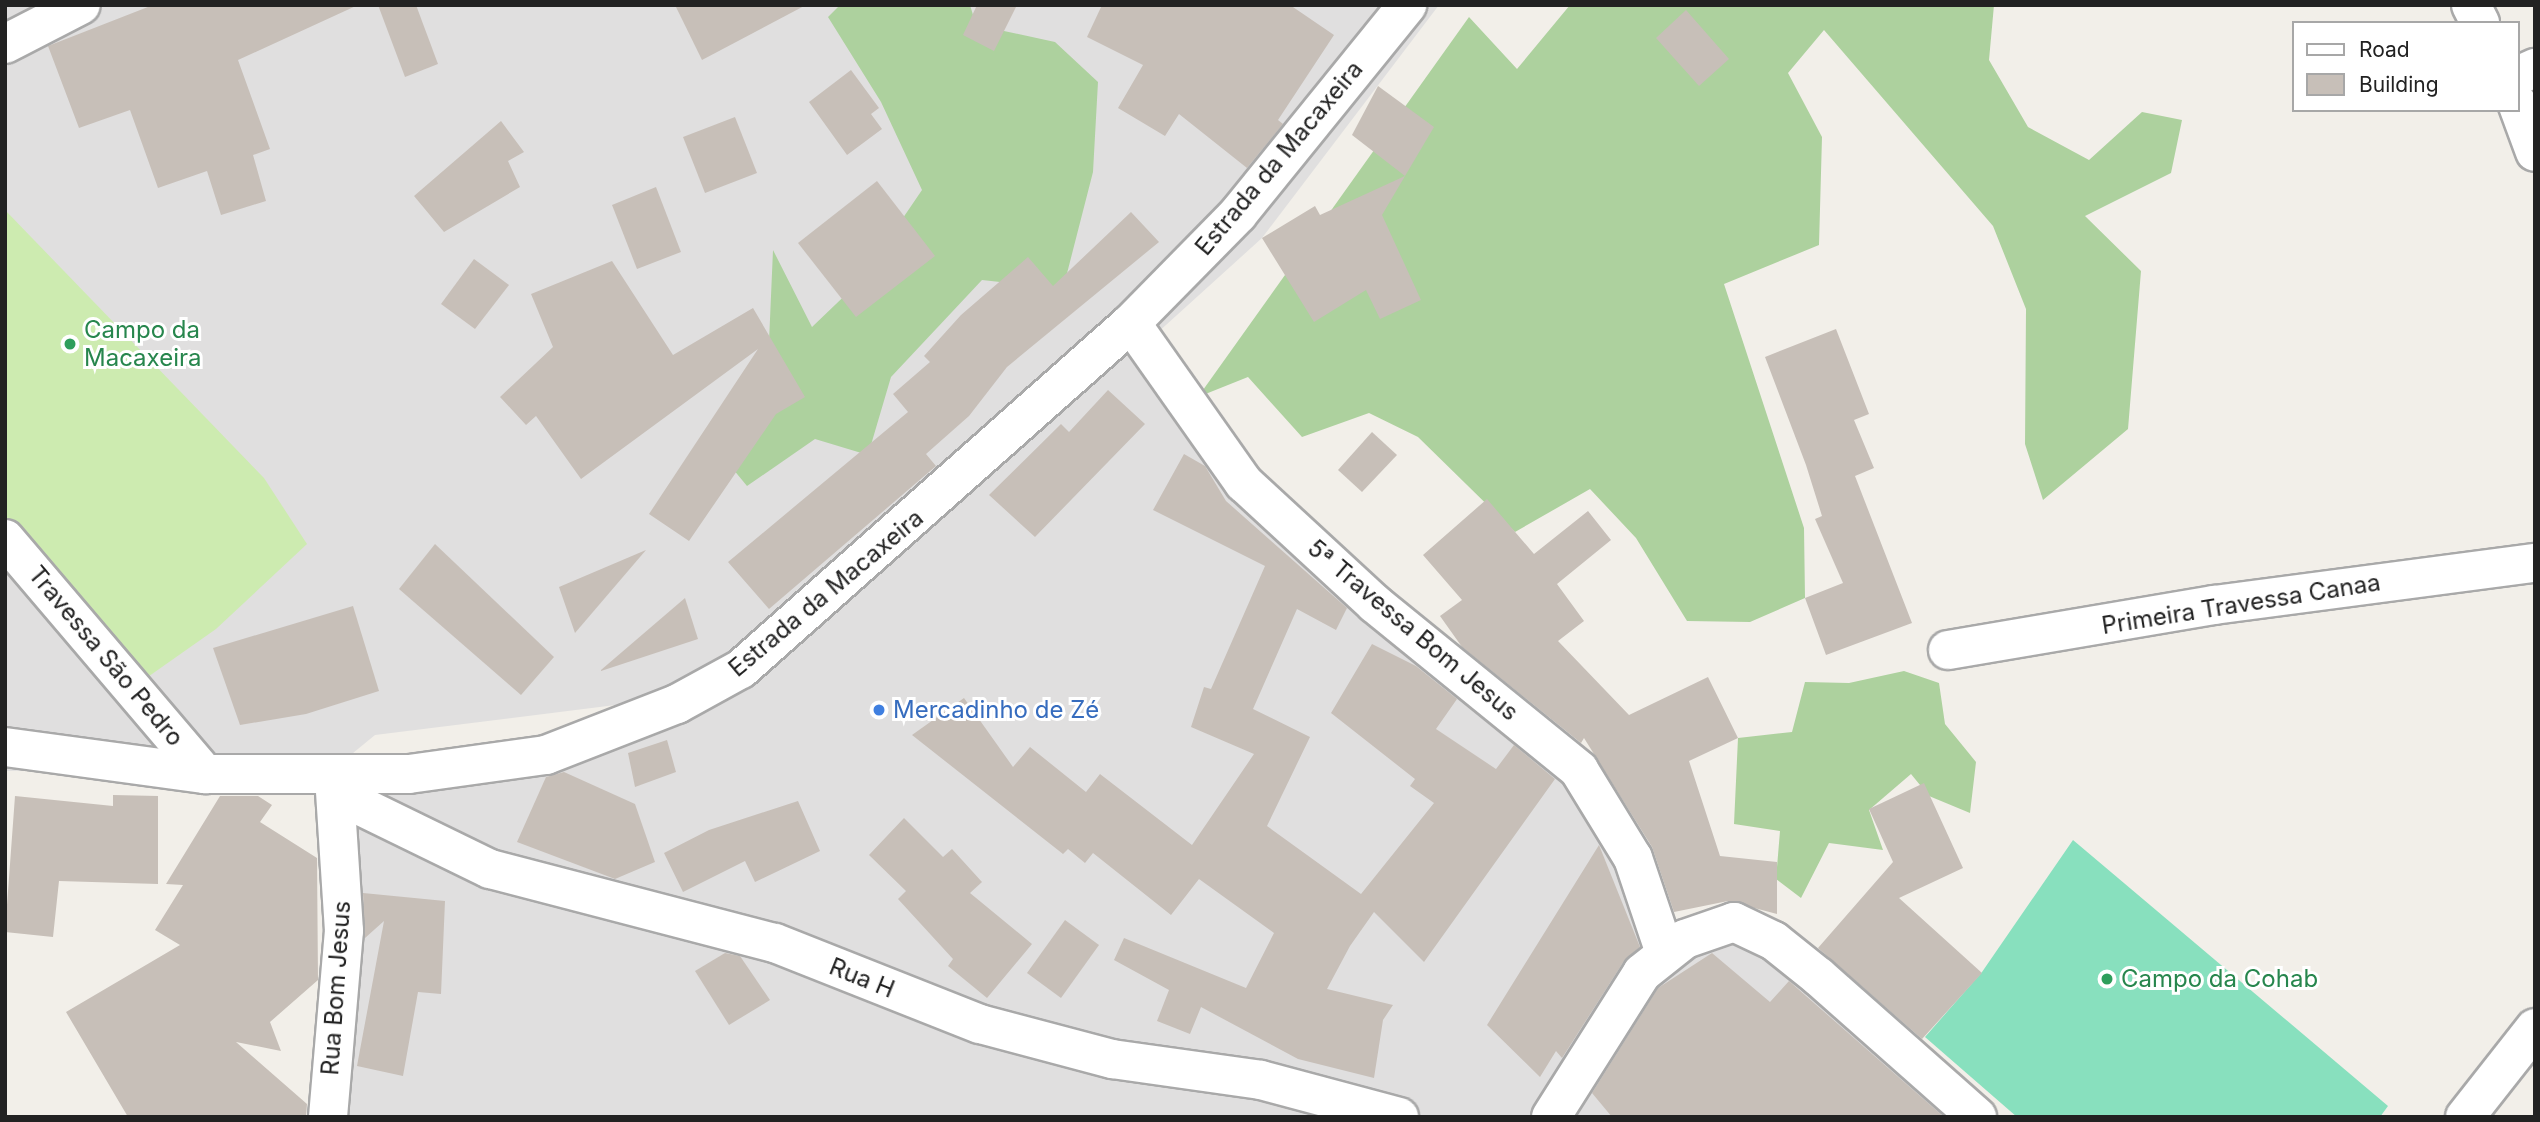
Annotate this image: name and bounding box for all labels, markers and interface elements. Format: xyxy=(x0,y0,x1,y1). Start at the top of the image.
legend xyxy=(2292,21,2519,112)
text: Road xyxy=(2359,37,2410,62)
street label: Estrada da Macaxeira xyxy=(1189,55,1369,261)
text: Building xyxy=(2359,72,2439,97)
place label: Campo da Macaxeira xyxy=(84,316,201,372)
marker: Campo da Macaxeira xyxy=(62,336,78,352)
street label: Estrada da Macaxeira xyxy=(723,503,929,683)
street label: 5ª Travessa Bom Jesus xyxy=(1302,533,1524,727)
street label: Travessa São Pedro xyxy=(22,560,190,752)
street label: Primeira Travessa Canaa xyxy=(2100,568,2382,640)
place label: Mercadinho de Zé xyxy=(893,696,1099,724)
marker: Mercadinho de Zé xyxy=(871,702,887,718)
street label: Rua Bom Jesus xyxy=(316,900,356,1076)
street label: Rua H xyxy=(825,952,899,1004)
place label: Campo da Cohab xyxy=(2121,965,2318,993)
marker: Campo da Cohab xyxy=(2099,971,2115,987)

